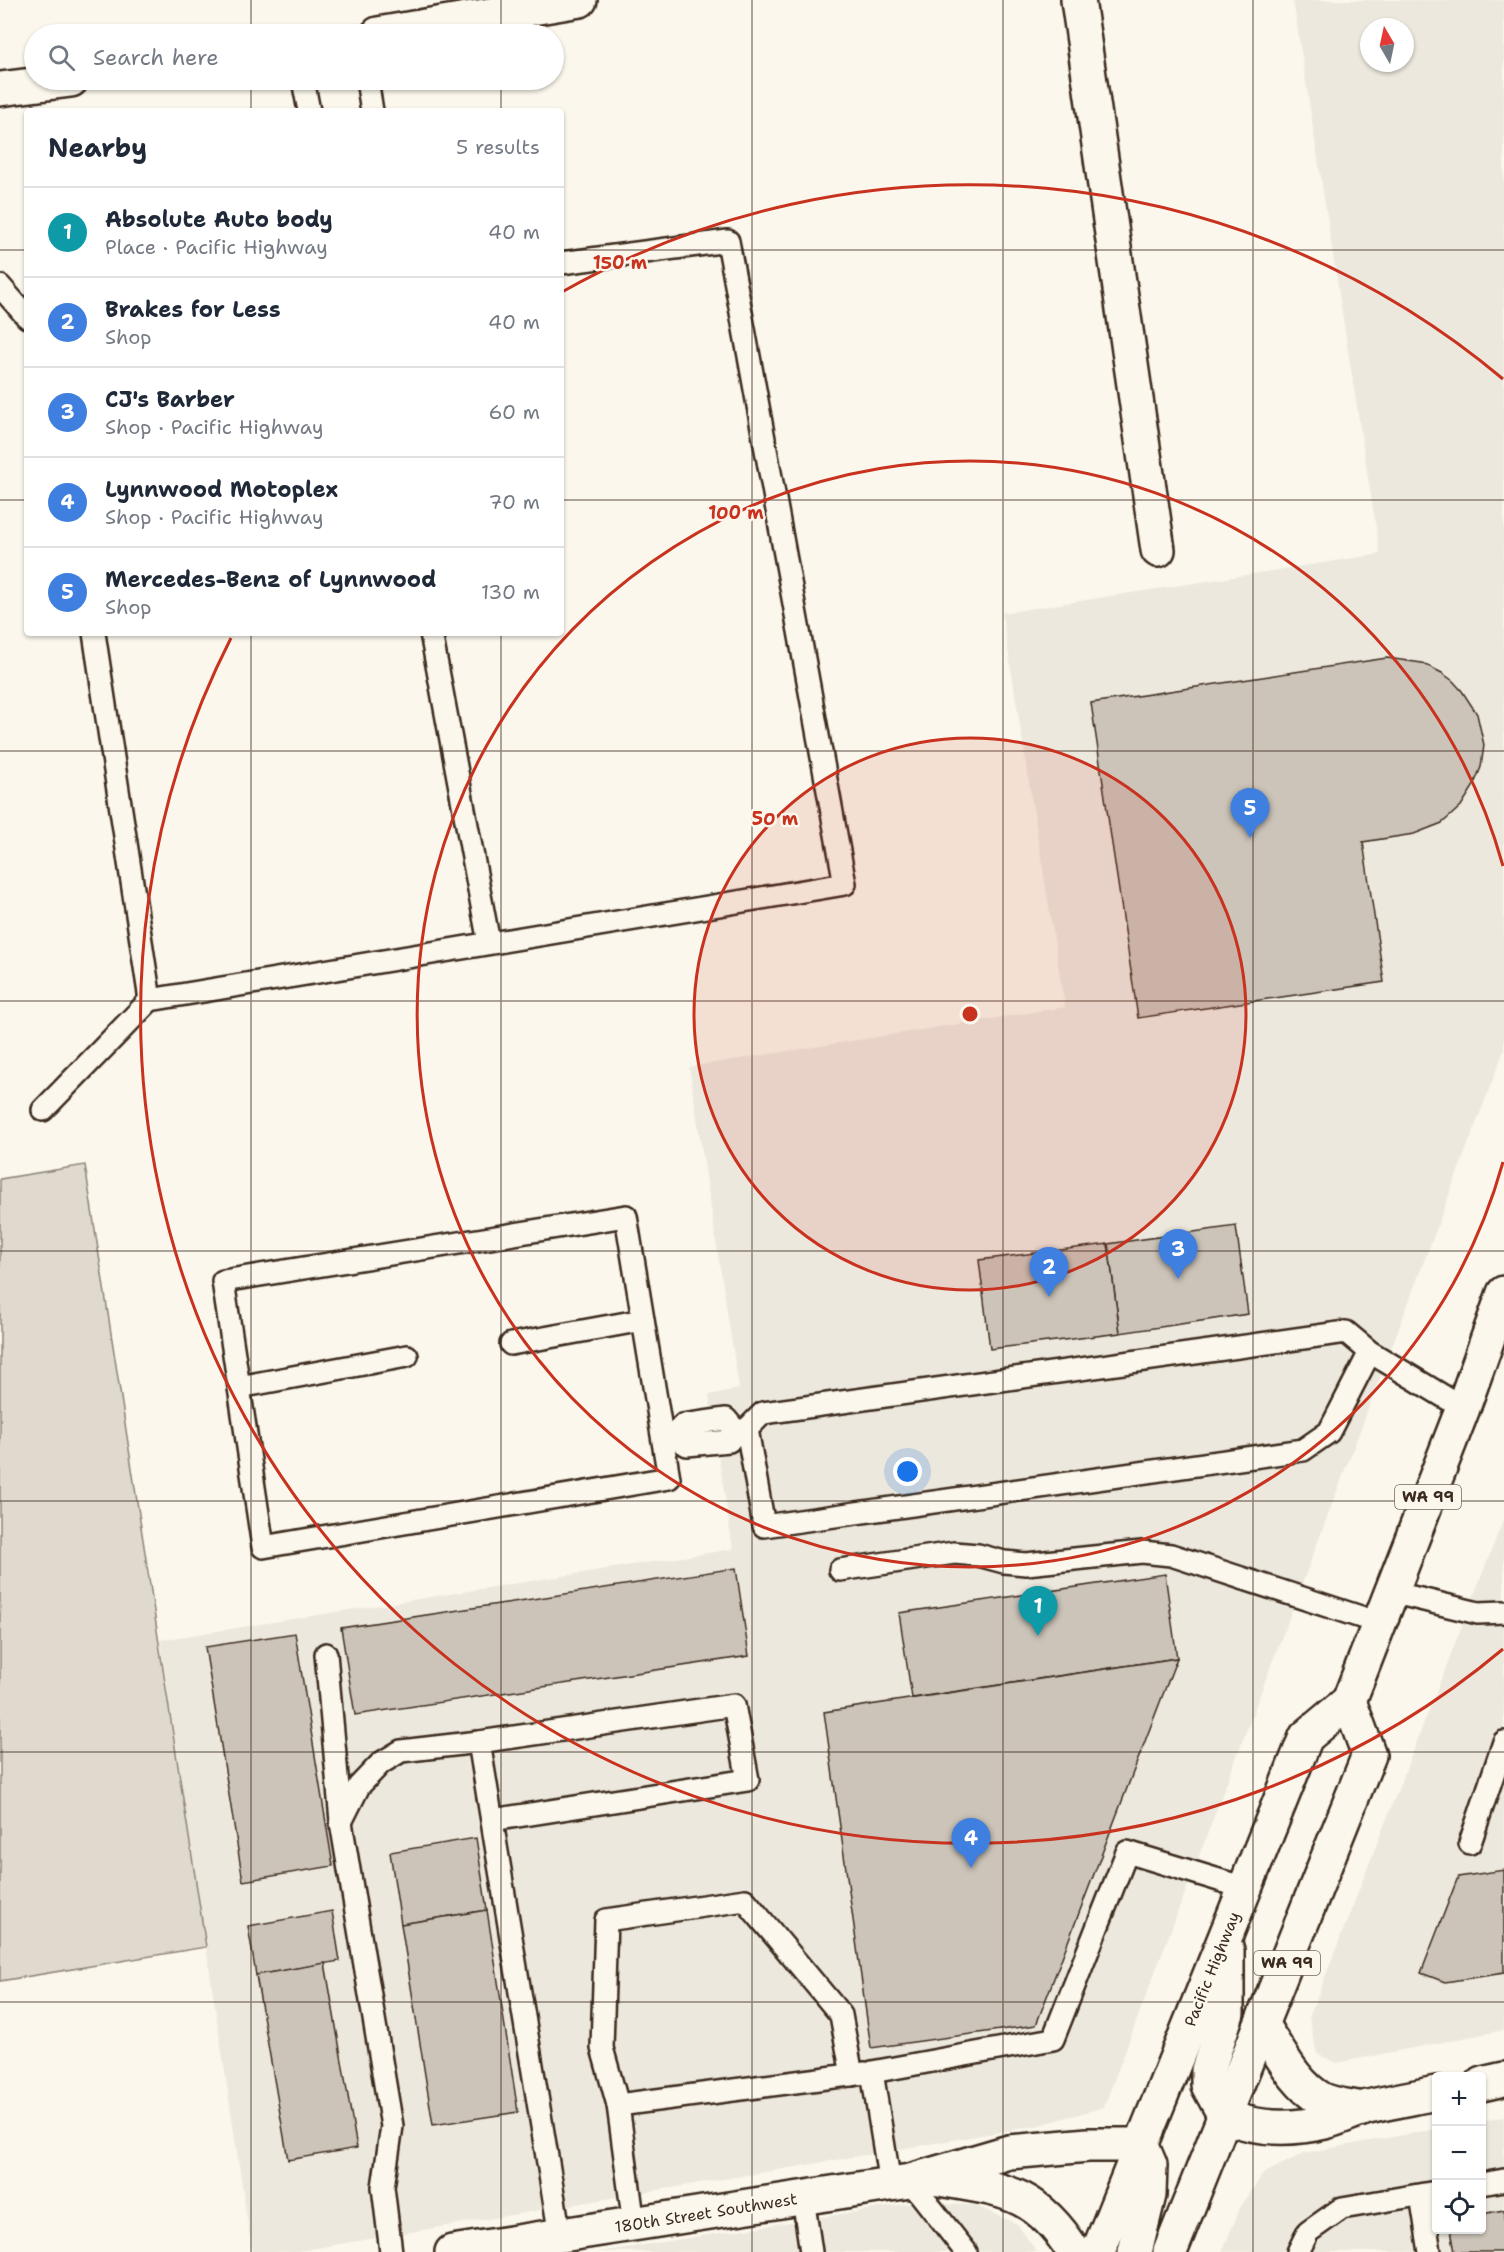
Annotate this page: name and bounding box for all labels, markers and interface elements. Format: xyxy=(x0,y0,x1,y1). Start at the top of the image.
north arrow xyxy=(1360,18,1414,72)
search box xyxy=(24,24,564,90)
icon: search xyxy=(45,41,78,74)
text: Search here xyxy=(93,43,219,72)
text: Nearby xyxy=(48,130,147,165)
text: 5 results xyxy=(456,134,540,160)
text: Absolute Auto body xyxy=(105,205,333,234)
text: 1 xyxy=(63,219,72,245)
text: 40 m xyxy=(488,219,540,245)
text: Place · Pacific Highway xyxy=(105,234,328,260)
text: 150 m xyxy=(593,251,648,275)
text: Brakes for Less xyxy=(105,295,281,324)
text: 2 xyxy=(61,309,75,335)
text: 40 m xyxy=(488,309,540,335)
text: Shop xyxy=(105,324,152,350)
text: CJ's Barber xyxy=(105,385,235,414)
text: 3 xyxy=(61,399,75,425)
text: 60 m xyxy=(488,399,540,425)
text: Shop · Pacific Highway xyxy=(105,414,323,440)
text: Lynnwood Motoplex xyxy=(105,475,338,504)
text: 4 xyxy=(61,489,75,515)
text: 70 m xyxy=(488,489,540,515)
text: 100 m xyxy=(708,501,764,525)
text: Shop · Pacific Highway xyxy=(105,504,323,530)
text: Mercedes-Benz of Lynnwood xyxy=(105,565,436,594)
text: 5 xyxy=(61,579,74,605)
text: 130 m xyxy=(481,579,540,605)
text: Shop xyxy=(105,594,152,620)
pin: 5 xyxy=(1230,788,1270,838)
text: 50 m xyxy=(752,807,799,831)
centre of rings xyxy=(960,1004,980,1024)
pin: 3 xyxy=(1158,1230,1198,1279)
pin: 2 xyxy=(1030,1248,1068,1297)
your location xyxy=(893,1457,922,1486)
road number: WA 99 xyxy=(1395,1485,1461,1509)
pin: 1 xyxy=(1018,1586,1058,1636)
pin: 4 xyxy=(952,1818,990,1868)
street label: Pacific Highway xyxy=(1179,1908,1245,2030)
road number: WA 99 xyxy=(1254,1951,1320,1975)
map controls xyxy=(1432,2072,1486,2234)
button: + xyxy=(1432,2072,1486,2126)
button: − xyxy=(1432,2126,1486,2180)
button: locate xyxy=(1432,2180,1486,2234)
street label: 180th Street Southwest xyxy=(613,2188,799,2238)

